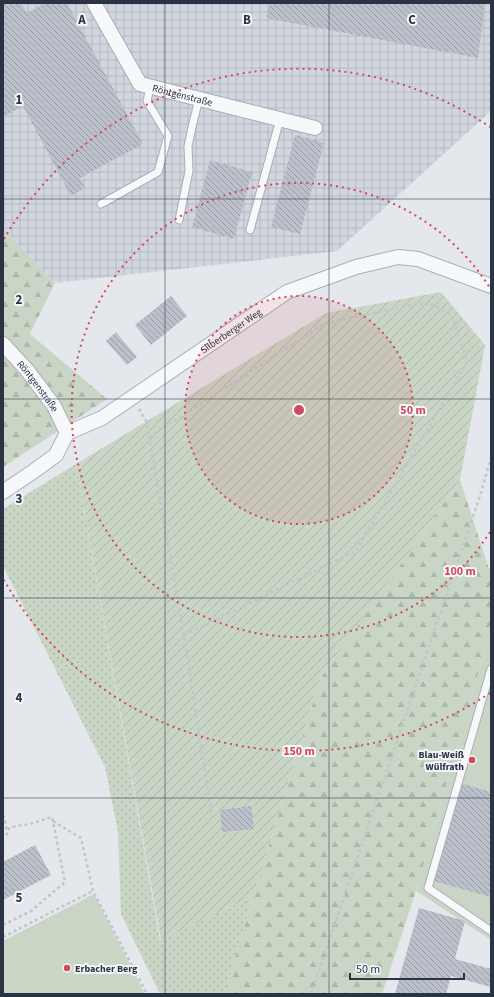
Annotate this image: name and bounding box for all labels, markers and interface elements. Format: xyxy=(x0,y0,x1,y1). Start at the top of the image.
text: A xyxy=(77,11,86,29)
text: B xyxy=(243,11,251,29)
text: C xyxy=(408,11,416,29)
street label: Röntgenstraße xyxy=(151,81,214,110)
text: 1 xyxy=(16,91,23,109)
text: 2 xyxy=(16,291,23,309)
street label: Silberberger Weg xyxy=(198,305,265,357)
street label: Röntgenstraße xyxy=(14,358,62,414)
text: 50 m xyxy=(400,402,426,419)
centre of rings xyxy=(292,403,306,417)
text: 3 xyxy=(16,490,23,508)
text: 100 m xyxy=(444,563,476,580)
text: 4 xyxy=(16,689,23,707)
text: 150 m xyxy=(283,743,315,760)
place label: Blau-Weiß Wülfrath xyxy=(419,748,465,774)
marker: Blau-Weiß Wülfrath xyxy=(467,755,477,765)
text: 5 xyxy=(16,889,23,907)
scale bar xyxy=(350,955,464,981)
text: 50 m xyxy=(356,961,380,978)
place label: Erbacher Berg xyxy=(75,962,138,976)
marker: Erbacher Berg xyxy=(62,963,72,973)

